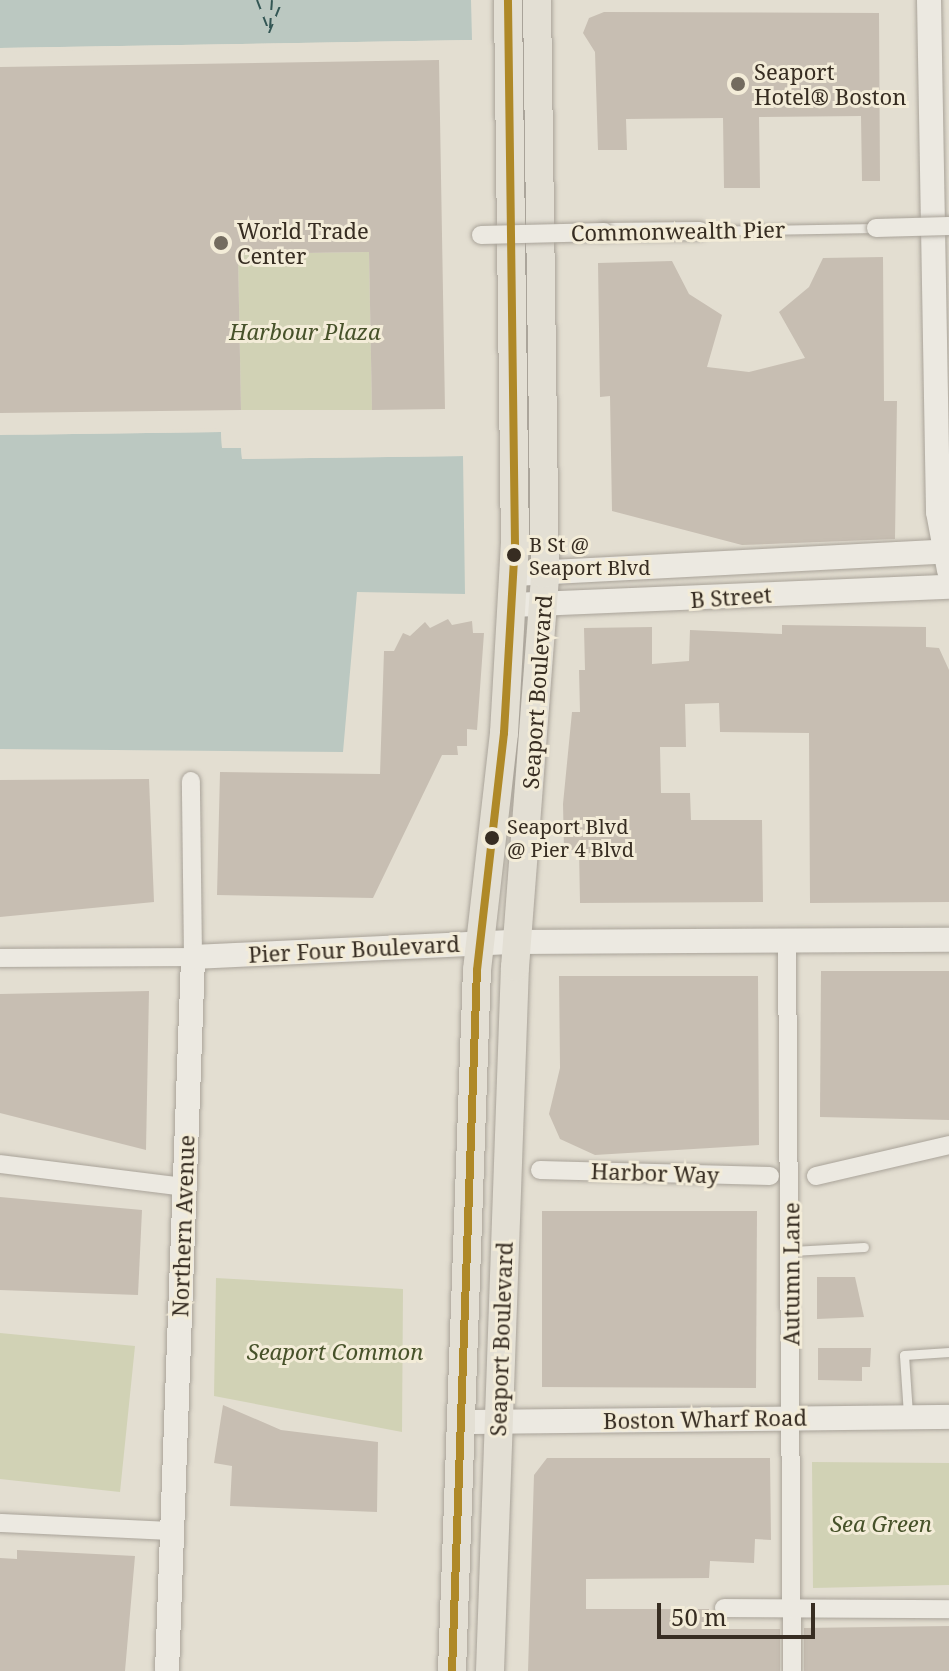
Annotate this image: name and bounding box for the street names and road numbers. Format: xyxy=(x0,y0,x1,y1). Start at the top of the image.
street label: Commonwealth Pier xyxy=(571,216,785,246)
street label: B Street xyxy=(689,581,773,613)
street label: Seaport Boulevard xyxy=(517,594,557,790)
street label: Pier Four Boulevard xyxy=(248,930,460,968)
street label: Northern Avenue xyxy=(167,1134,199,1318)
street label: Harbor Way xyxy=(590,1158,720,1188)
street label: Autumn Lane xyxy=(778,1202,804,1346)
street label: Seaport Boulevard xyxy=(484,1241,518,1437)
street label: Boston Wharf Road xyxy=(603,1404,807,1434)

